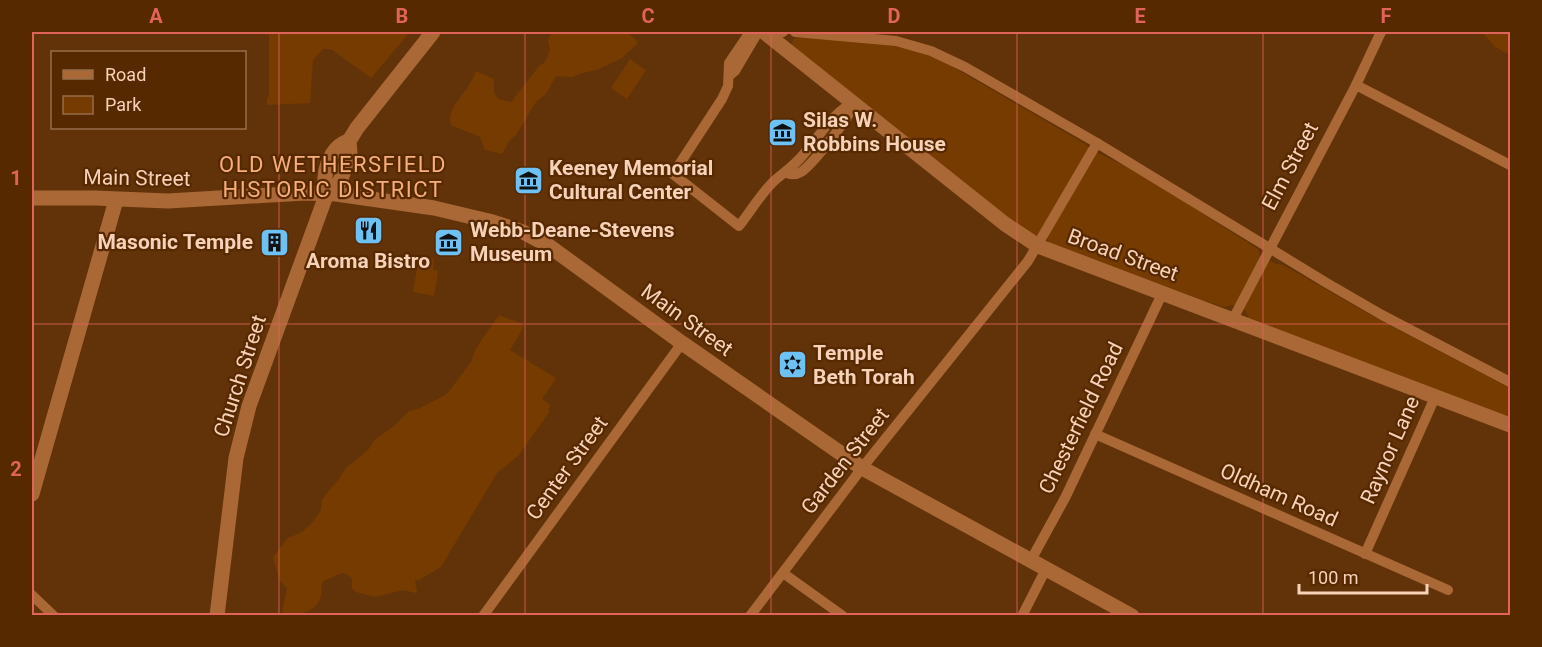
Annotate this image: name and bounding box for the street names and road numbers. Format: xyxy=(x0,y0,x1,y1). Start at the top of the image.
street label: Elm Street xyxy=(1257,118,1323,214)
street label: Main Street xyxy=(83,165,191,191)
street label: Broad Street xyxy=(1064,224,1182,286)
street label: Main Street xyxy=(637,279,737,361)
street label: Church Street xyxy=(209,312,271,440)
street label: Chesterfield Road xyxy=(1034,338,1128,498)
street label: Raynor Lane xyxy=(1356,392,1424,508)
street label: Garden Street xyxy=(796,403,894,519)
street label: Center Street xyxy=(521,411,613,524)
street label: Oldham Road xyxy=(1216,458,1342,532)

